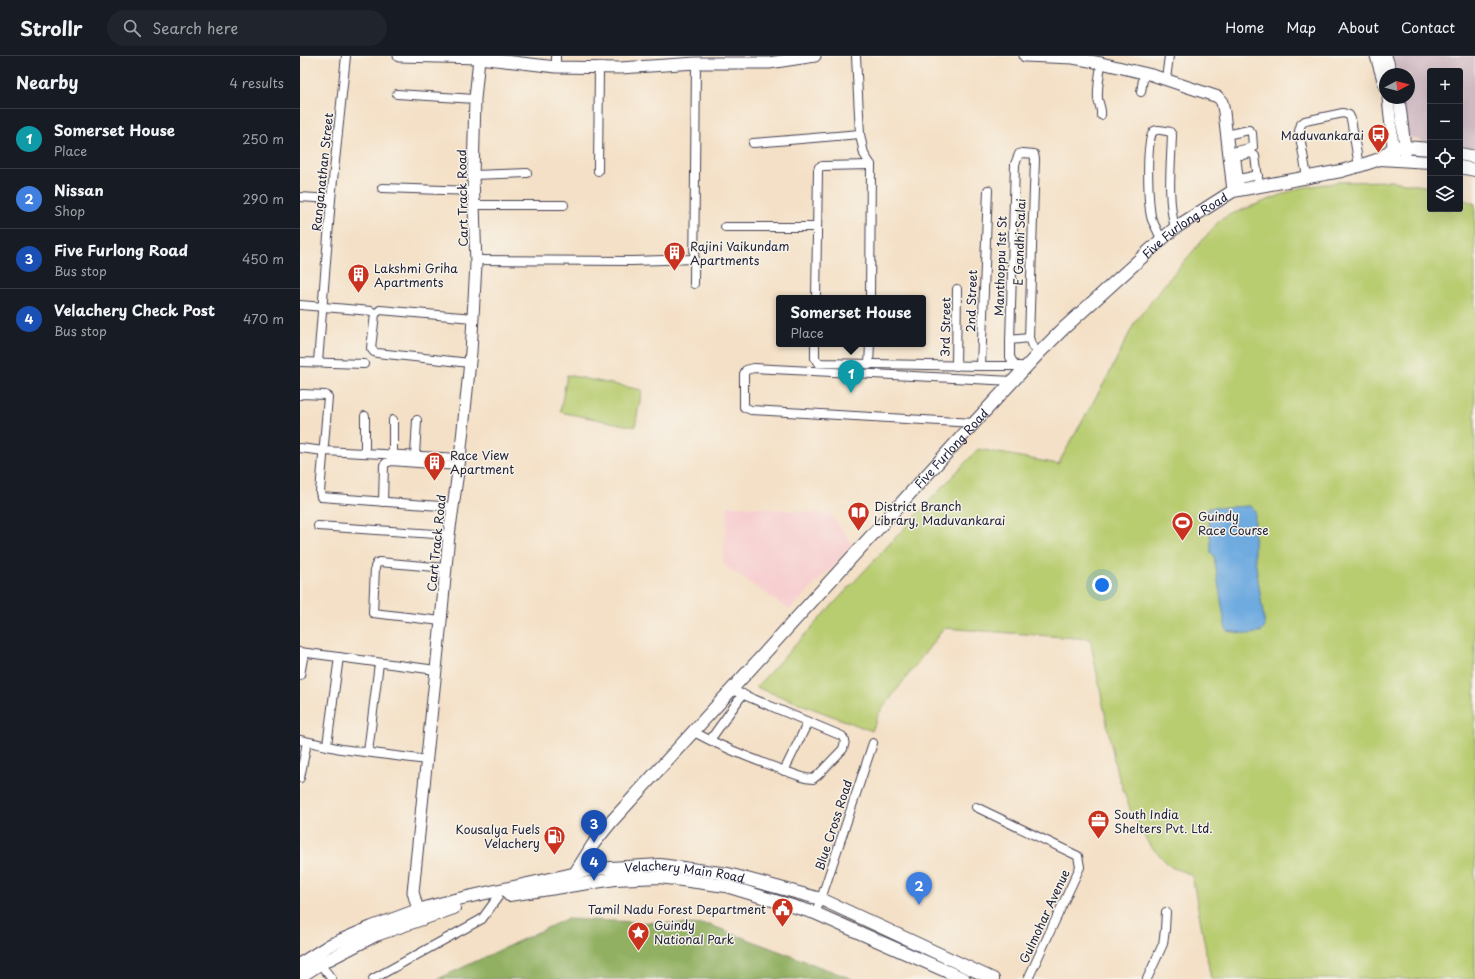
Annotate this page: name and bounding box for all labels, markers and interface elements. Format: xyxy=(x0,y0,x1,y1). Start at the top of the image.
search box xyxy=(107,10,387,46)
text: Strollr xyxy=(20,14,83,42)
text: Search here xyxy=(153,16,238,39)
icon: search xyxy=(121,17,143,39)
text: Home xyxy=(1225,17,1264,38)
text: Map xyxy=(1286,17,1316,38)
text: About xyxy=(1338,17,1379,38)
text: Contact xyxy=(1401,17,1455,38)
north arrow xyxy=(1379,68,1415,104)
map controls xyxy=(1427,68,1463,212)
button: + xyxy=(1427,68,1463,104)
text: Nearby xyxy=(16,69,78,95)
text: 4 results xyxy=(230,73,284,92)
button: − xyxy=(1427,104,1463,140)
street label: Ranganathan Street xyxy=(307,112,337,232)
text: Somerset House xyxy=(54,118,175,141)
bus stop icon: Maduvankarai xyxy=(1366,122,1392,155)
place label: Maduvankarai xyxy=(1281,126,1364,144)
text: 1 xyxy=(26,129,32,148)
text: 250 m xyxy=(242,129,284,148)
button: locate xyxy=(1427,140,1463,176)
text: Place xyxy=(54,141,87,160)
street label: Cart Track Road xyxy=(452,149,472,247)
button: layers xyxy=(1427,176,1463,212)
text: Nissan xyxy=(54,178,104,201)
street label: Five Furlong Road xyxy=(1138,188,1231,262)
text: 2 xyxy=(24,189,34,208)
text: 290 m xyxy=(243,189,284,208)
street label: E Gandhi Salai xyxy=(1008,198,1030,286)
text: Shop xyxy=(54,201,85,220)
street label: Manthoppu 1st St xyxy=(989,215,1011,316)
place label: Rajini Vaikundam Apartments xyxy=(690,237,789,269)
text: Five Furlong Road xyxy=(54,238,188,261)
building icon: Rajini Vaikundam Apartments xyxy=(662,240,688,273)
text: 3 xyxy=(25,249,33,268)
text: 450 m xyxy=(242,249,284,268)
place label: Lakshmi Griha Apartments xyxy=(374,259,458,291)
text: Bus stop xyxy=(54,261,107,280)
building icon: Lakshmi Griha Apartments xyxy=(346,262,372,295)
street label: 2nd Street xyxy=(961,269,981,333)
popup xyxy=(776,295,926,347)
street label: 3rd Street xyxy=(935,297,955,357)
text: Velachery Check Post xyxy=(54,298,215,321)
text: Somerset House xyxy=(790,300,912,323)
text: 4 xyxy=(25,309,33,328)
text: 470 m xyxy=(243,309,284,328)
text: Bus stop xyxy=(54,321,107,340)
text: Place xyxy=(790,323,824,342)
pin: 1 xyxy=(838,360,864,393)
street label: Five Furlong Road xyxy=(910,404,992,492)
place label: Race View Apartment xyxy=(450,446,514,478)
building icon: Race View Apartment xyxy=(421,449,447,482)
street label: Cart Track Road xyxy=(422,494,450,592)
place label: District Branch Library, Maduvankarai xyxy=(874,497,1005,529)
library icon: District Branch Library, Maduvankarai xyxy=(845,500,871,533)
place label: Guindy Race Course xyxy=(1198,507,1269,539)
sports icon: Guindy Race Course xyxy=(1170,510,1196,543)
your location xyxy=(1092,575,1112,595)
street label: Blue Cross Road xyxy=(810,777,856,873)
place label: South India Shelters Pvt. Ltd. xyxy=(1114,805,1213,837)
office icon: South India Shelters Pvt. Ltd. xyxy=(1086,808,1112,841)
pin: 3 xyxy=(581,810,607,843)
place label: Kousalya Fuels Velachery xyxy=(456,820,541,852)
fuel station icon: Kousalya Fuels Velachery xyxy=(542,823,568,856)
pin: 4 xyxy=(581,848,607,881)
street label: Velachery Main Road xyxy=(624,856,747,887)
street label: Gulmohar Avenue xyxy=(1014,866,1074,966)
pin: 2 xyxy=(906,872,932,905)
public building icon: Tamil Nadu Forest Department xyxy=(769,896,795,929)
place label: Tamil Nadu Forest Department xyxy=(588,900,766,918)
place label: Guindy National Park xyxy=(654,916,734,948)
place icon: Guindy National Park xyxy=(625,919,651,952)

